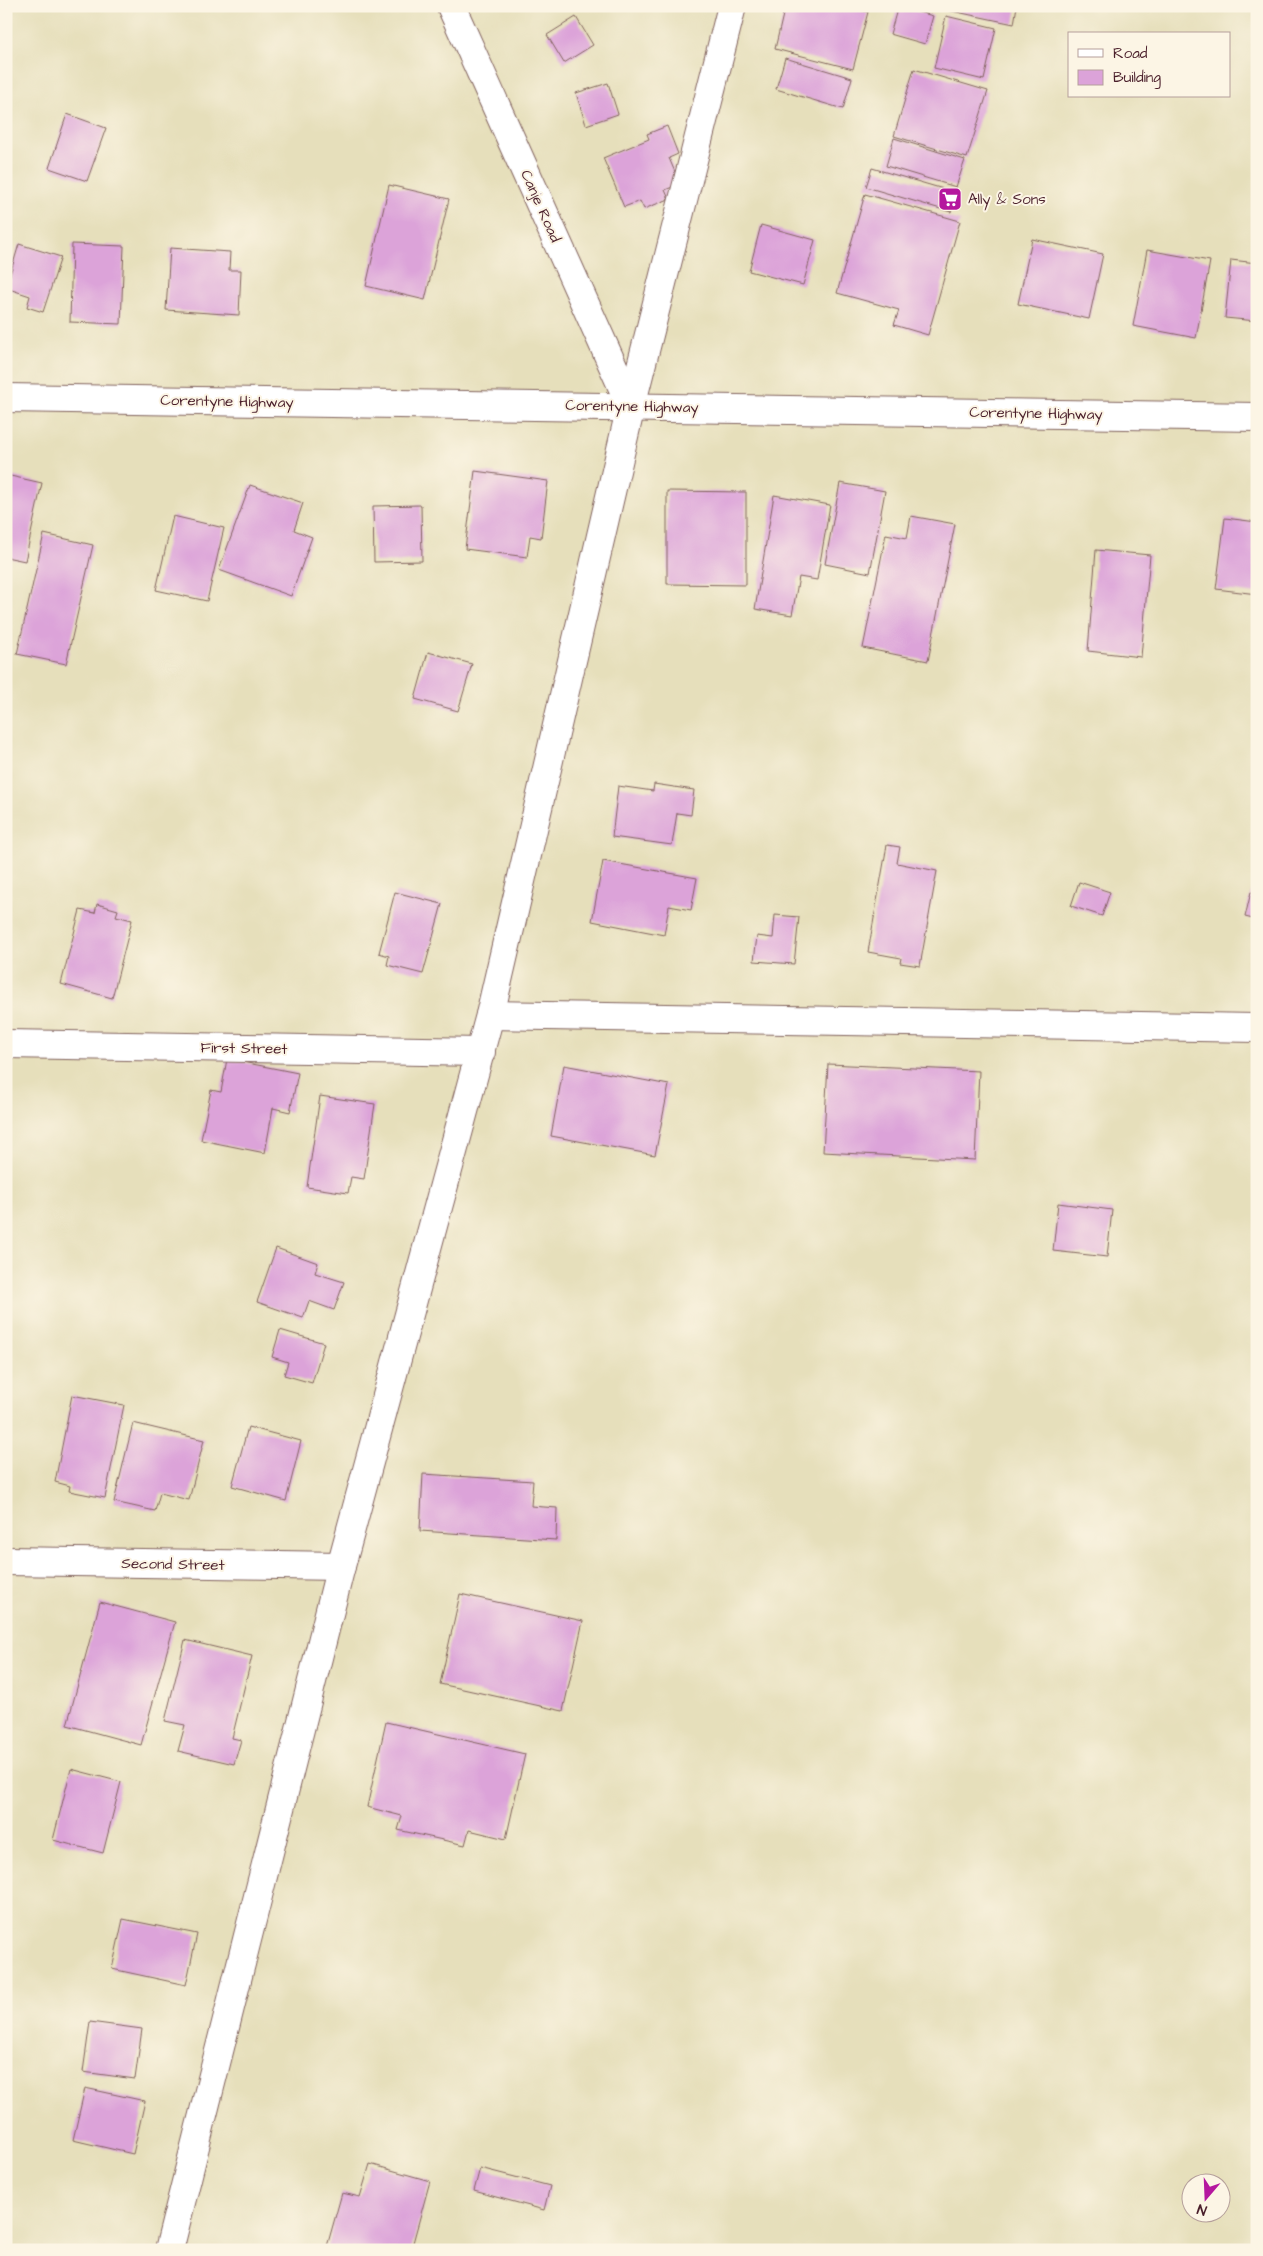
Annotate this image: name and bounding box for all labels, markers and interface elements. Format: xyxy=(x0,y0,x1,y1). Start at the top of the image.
legend xyxy=(1068,32,1230,98)
text: Road xyxy=(1113,43,1148,64)
text: Building xyxy=(1113,67,1161,89)
street label: Canje Road xyxy=(515,167,566,246)
supermarket icon: Ally & Sons xyxy=(937,186,963,212)
place label: Ally & Sons xyxy=(968,189,1046,211)
street label: Corentyne Highway xyxy=(160,390,294,414)
street label: Corentyne Highway xyxy=(565,395,699,419)
street label: Corentyne Highway xyxy=(969,402,1103,426)
street label: First Street xyxy=(200,1037,288,1060)
street label: Second Street xyxy=(121,1553,225,1576)
north arrow xyxy=(1180,2174,1230,2224)
text: N xyxy=(1194,2198,1210,2220)

